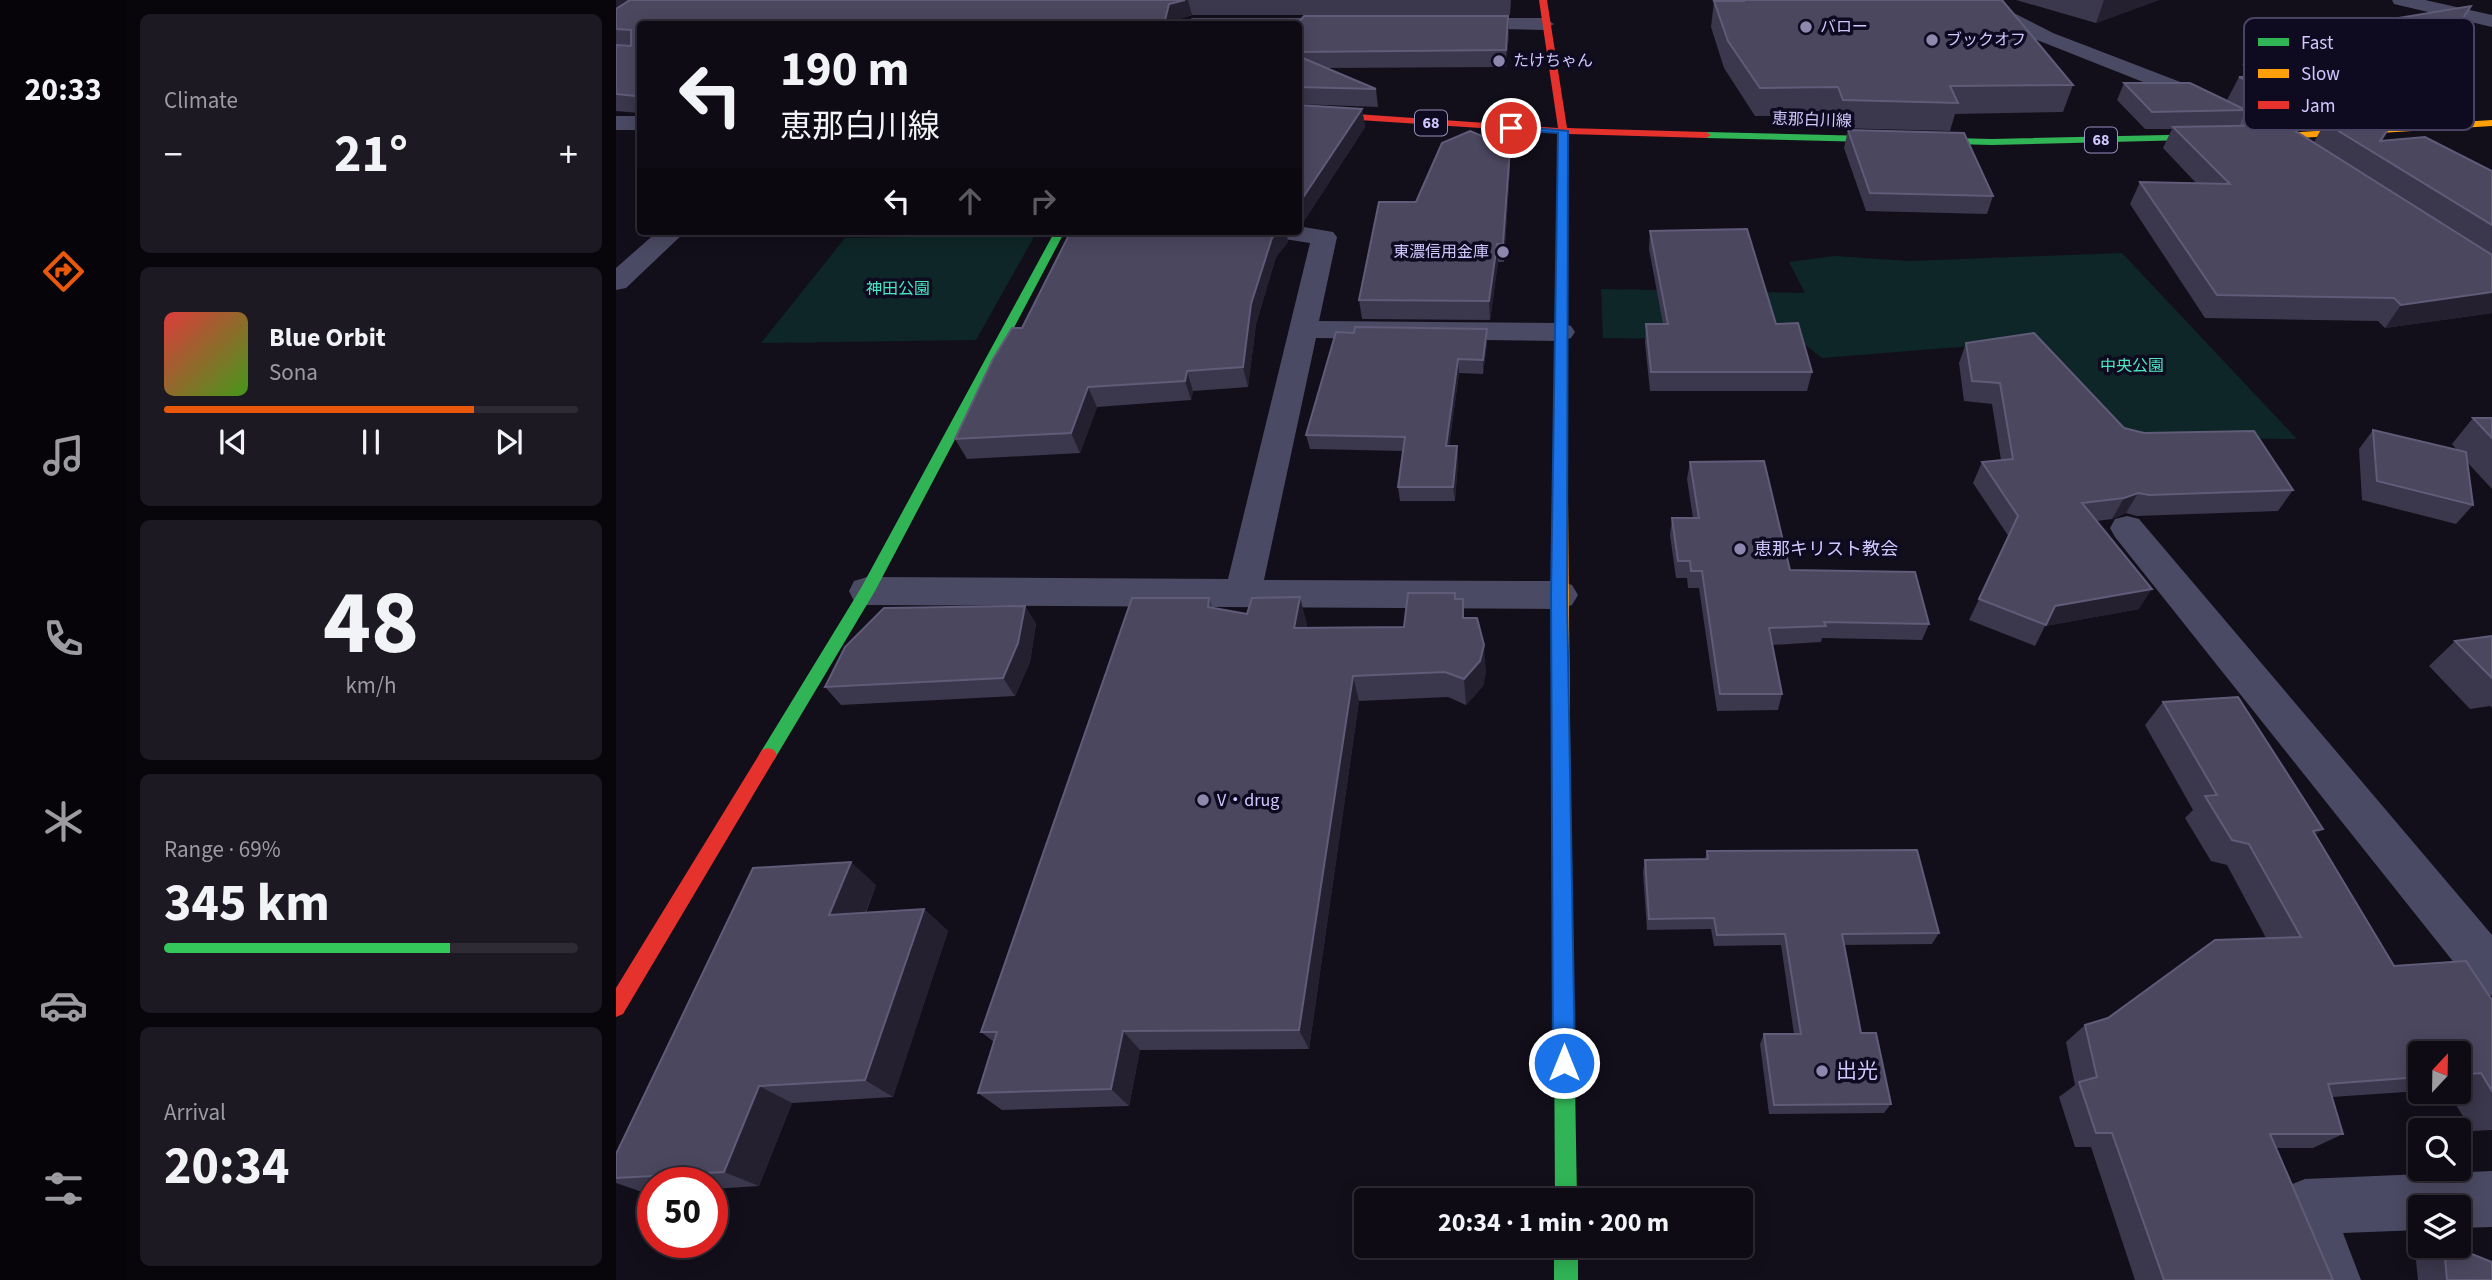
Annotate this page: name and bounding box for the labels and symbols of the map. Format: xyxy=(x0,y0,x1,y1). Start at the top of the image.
place label: バロー xyxy=(1820,16,1868,38)
legend xyxy=(2244,18,2474,130)
marker: バロー xyxy=(1798,19,1814,35)
place label: ブックオフ xyxy=(1946,29,2026,51)
text: Fast xyxy=(2301,30,2334,57)
marker: ブックオフ xyxy=(1924,32,1940,48)
place label: たけちゃん xyxy=(1513,50,1593,72)
marker: たけちゃん xyxy=(1491,53,1507,69)
text: Slow xyxy=(2301,61,2340,88)
text: Jam xyxy=(2301,93,2335,120)
pin xyxy=(1481,98,1541,158)
street label: 恵那白川線 xyxy=(1772,108,1852,132)
road number: 68 xyxy=(1415,111,1447,136)
road number: 68 xyxy=(2085,128,2117,152)
place label: 東濃信用金庫 xyxy=(1393,241,1489,263)
marker: 東濃信用金庫 xyxy=(1495,244,1511,260)
park label: 神田公園 xyxy=(866,278,930,300)
park label: 中央公園 xyxy=(2100,355,2164,377)
place label: 恵那キリスト教会 xyxy=(1754,537,1898,562)
marker: 恵那キリスト教会 xyxy=(1732,541,1748,557)
place label: V・drug xyxy=(1217,788,1279,813)
marker: V・drug xyxy=(1195,792,1211,808)
position arrow xyxy=(1527,1026,1601,1100)
north arrow xyxy=(2408,1041,2471,1104)
place label: 出光 xyxy=(1836,1056,1878,1086)
marker: 出光 xyxy=(1814,1063,1830,1079)
speed limit sign: 50 xyxy=(637,1167,728,1258)

